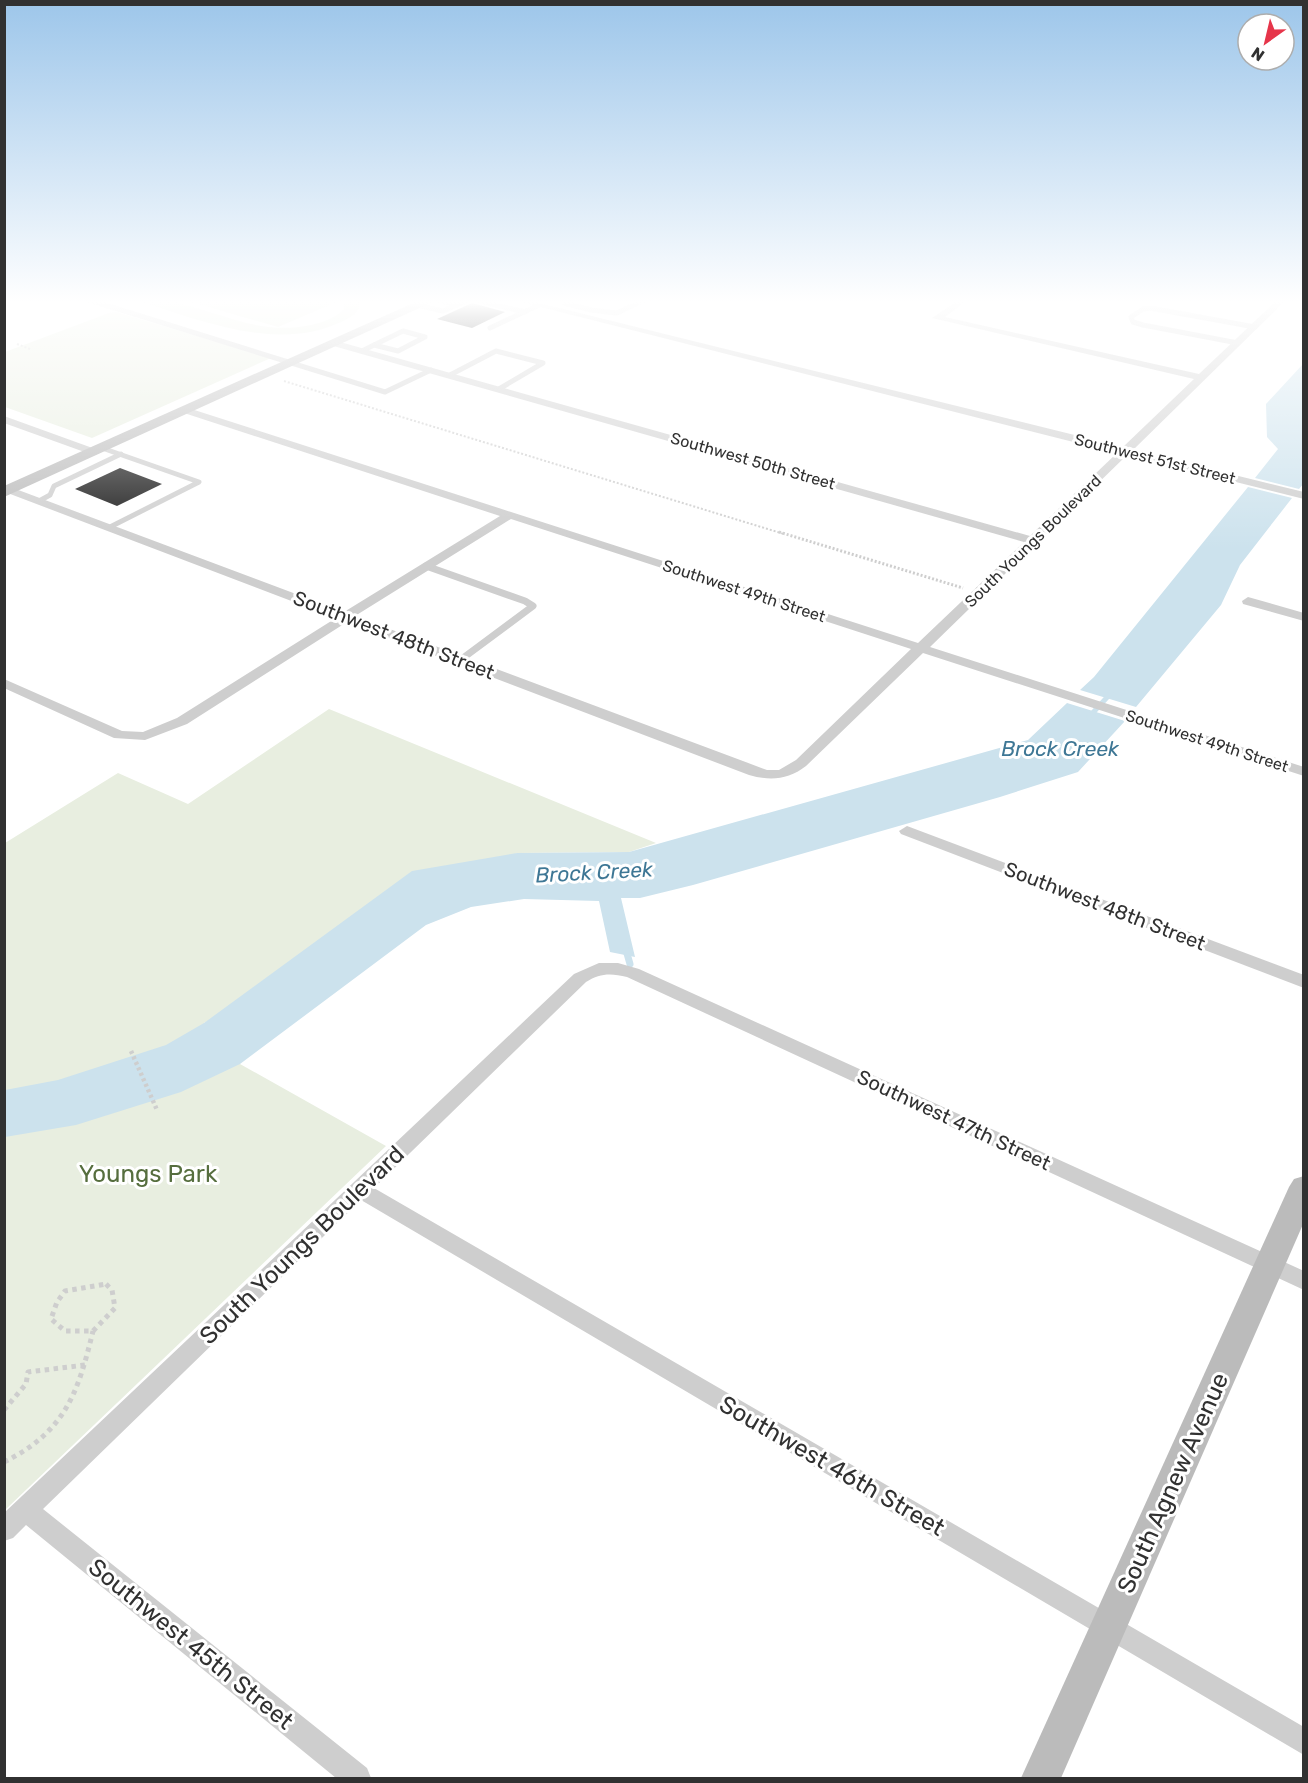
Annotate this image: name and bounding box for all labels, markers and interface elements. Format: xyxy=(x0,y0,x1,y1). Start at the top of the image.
north arrow xyxy=(1236,12,1296,72)
text: N xyxy=(1248,43,1268,65)
street label: Southwest 50th Street xyxy=(668,428,838,494)
street label: Southwest 51st Street xyxy=(1073,430,1237,488)
street label: South Youngs Boulevard xyxy=(961,471,1105,611)
street label: Southwest 49th Street xyxy=(660,556,828,626)
street label: Southwest 48th Street xyxy=(290,586,498,685)
street label: Southwest 49th Street xyxy=(1123,706,1291,776)
water label: Brock Creek xyxy=(1001,736,1120,761)
water label: Brock Creek xyxy=(535,856,654,888)
street label: Southwest 48th Street xyxy=(1001,857,1209,956)
street label: Southwest 47th Street xyxy=(853,1065,1055,1175)
street label: South Youngs Boulevard xyxy=(194,1140,410,1350)
park label: Youngs Park xyxy=(79,1160,218,1188)
street label: South Agnew Avenue xyxy=(1112,1368,1234,1598)
street label: Southwest 46th Street xyxy=(714,1390,950,1542)
street label: Southwest 45th Street xyxy=(83,1553,299,1735)

